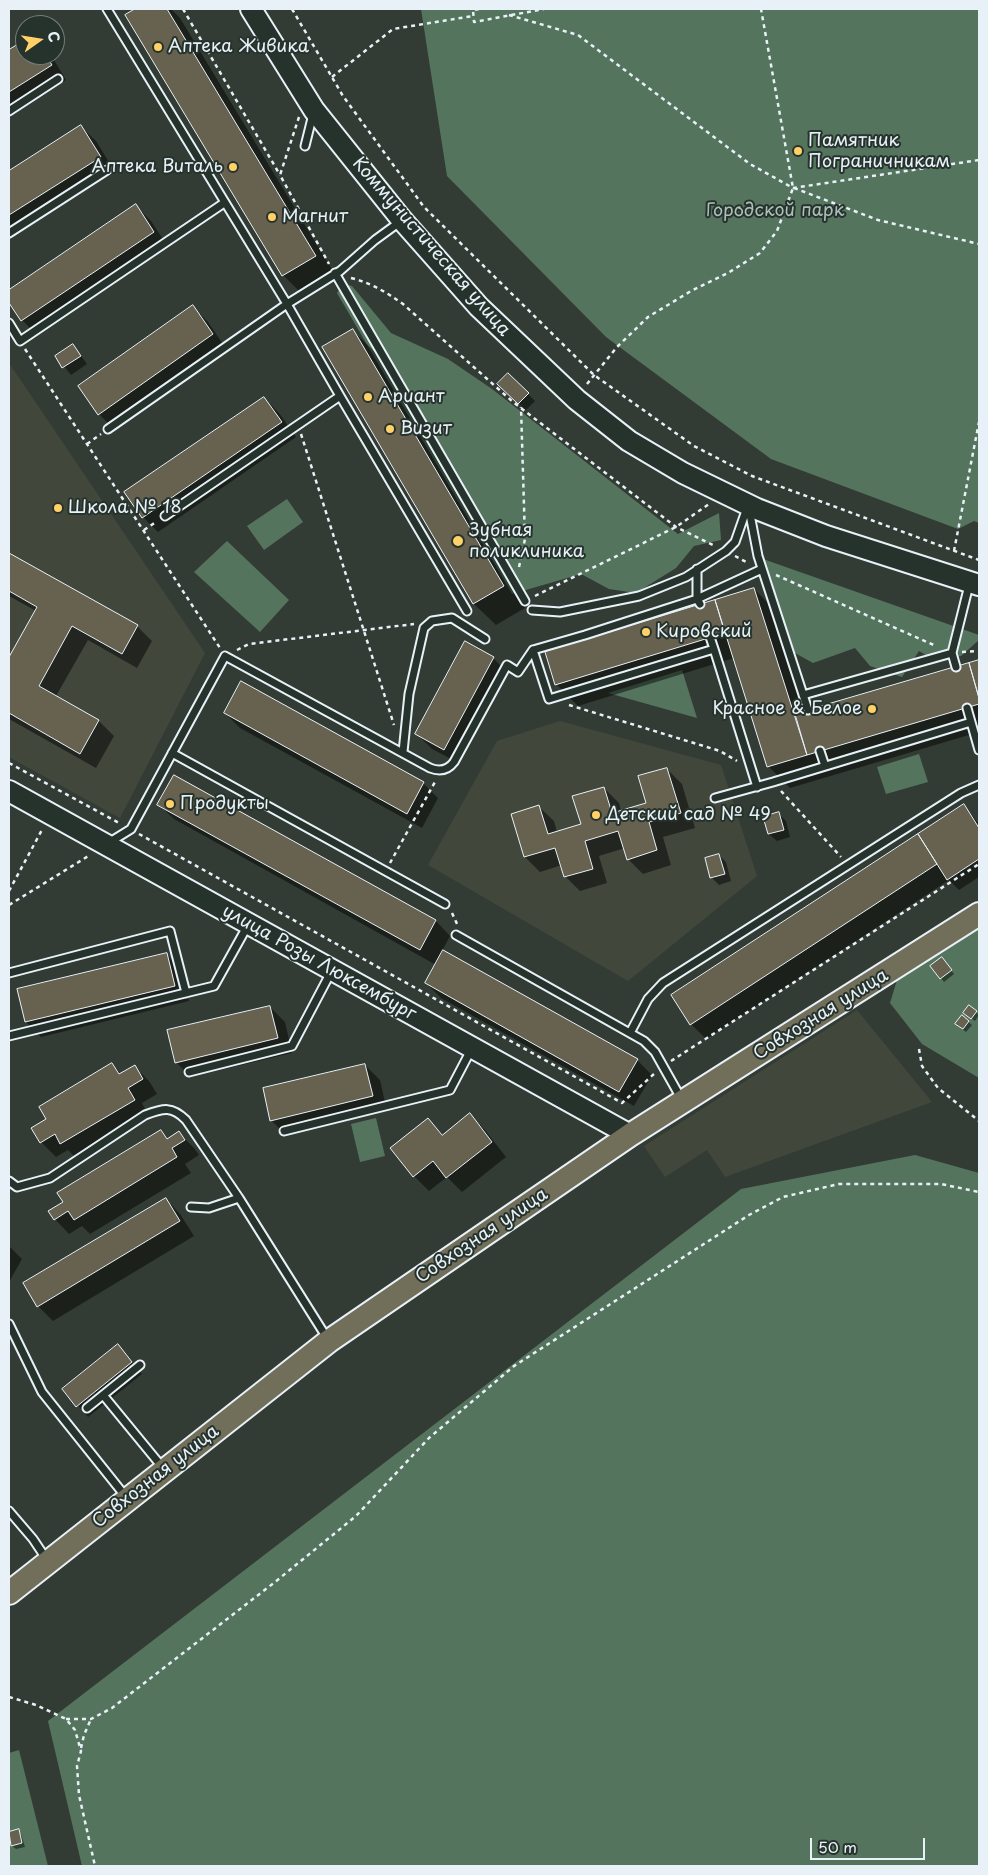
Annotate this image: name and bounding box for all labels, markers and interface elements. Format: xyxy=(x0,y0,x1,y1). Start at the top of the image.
north arrow xyxy=(15,15,65,65)
text: С xyxy=(43,29,66,44)
place label: Аптека Живика xyxy=(168,36,309,58)
marker: Аптека Живика xyxy=(152,41,164,53)
place label: Памятник Пограничникам xyxy=(808,130,951,172)
marker: Памятник Пограничникам xyxy=(792,145,804,157)
street label: Коммунистическая улица xyxy=(347,153,515,341)
place label: Аптека Виталь xyxy=(92,156,223,178)
marker: Аптека Виталь xyxy=(227,161,239,173)
park label: Городской парк xyxy=(706,200,844,222)
place label: Магнит xyxy=(282,206,348,228)
marker: Магнит xyxy=(266,211,278,223)
place label: Ариант xyxy=(378,386,445,408)
marker: Ариант xyxy=(362,391,374,403)
place label: Визит xyxy=(400,418,452,440)
marker: Визит xyxy=(384,423,396,435)
place label: Школа № 18 xyxy=(68,497,182,519)
marker: Школа № 18 xyxy=(52,502,64,514)
place label: Зубная поликлиника xyxy=(469,520,584,562)
marker: Зубная поликлиника xyxy=(451,534,465,548)
place label: Кировский xyxy=(656,621,752,643)
marker: Кировский xyxy=(640,626,652,638)
place label: Красное & Белое xyxy=(712,698,862,720)
marker: Красное & Белое xyxy=(866,703,878,715)
place label: Продукты xyxy=(180,793,269,815)
marker: Продукты xyxy=(164,798,176,810)
place label: Детский сад № 49 xyxy=(606,804,771,826)
marker: Детский сад № 49 xyxy=(590,809,602,821)
street label: улица Розы Люксембург xyxy=(218,901,420,1025)
street label: Совхозная улица xyxy=(750,965,892,1065)
street label: Совхозная улица xyxy=(412,1184,552,1288)
street label: Совхозная улица xyxy=(88,1421,224,1533)
scale bar xyxy=(813,1828,928,1860)
text: 50 m xyxy=(818,1835,857,1858)

